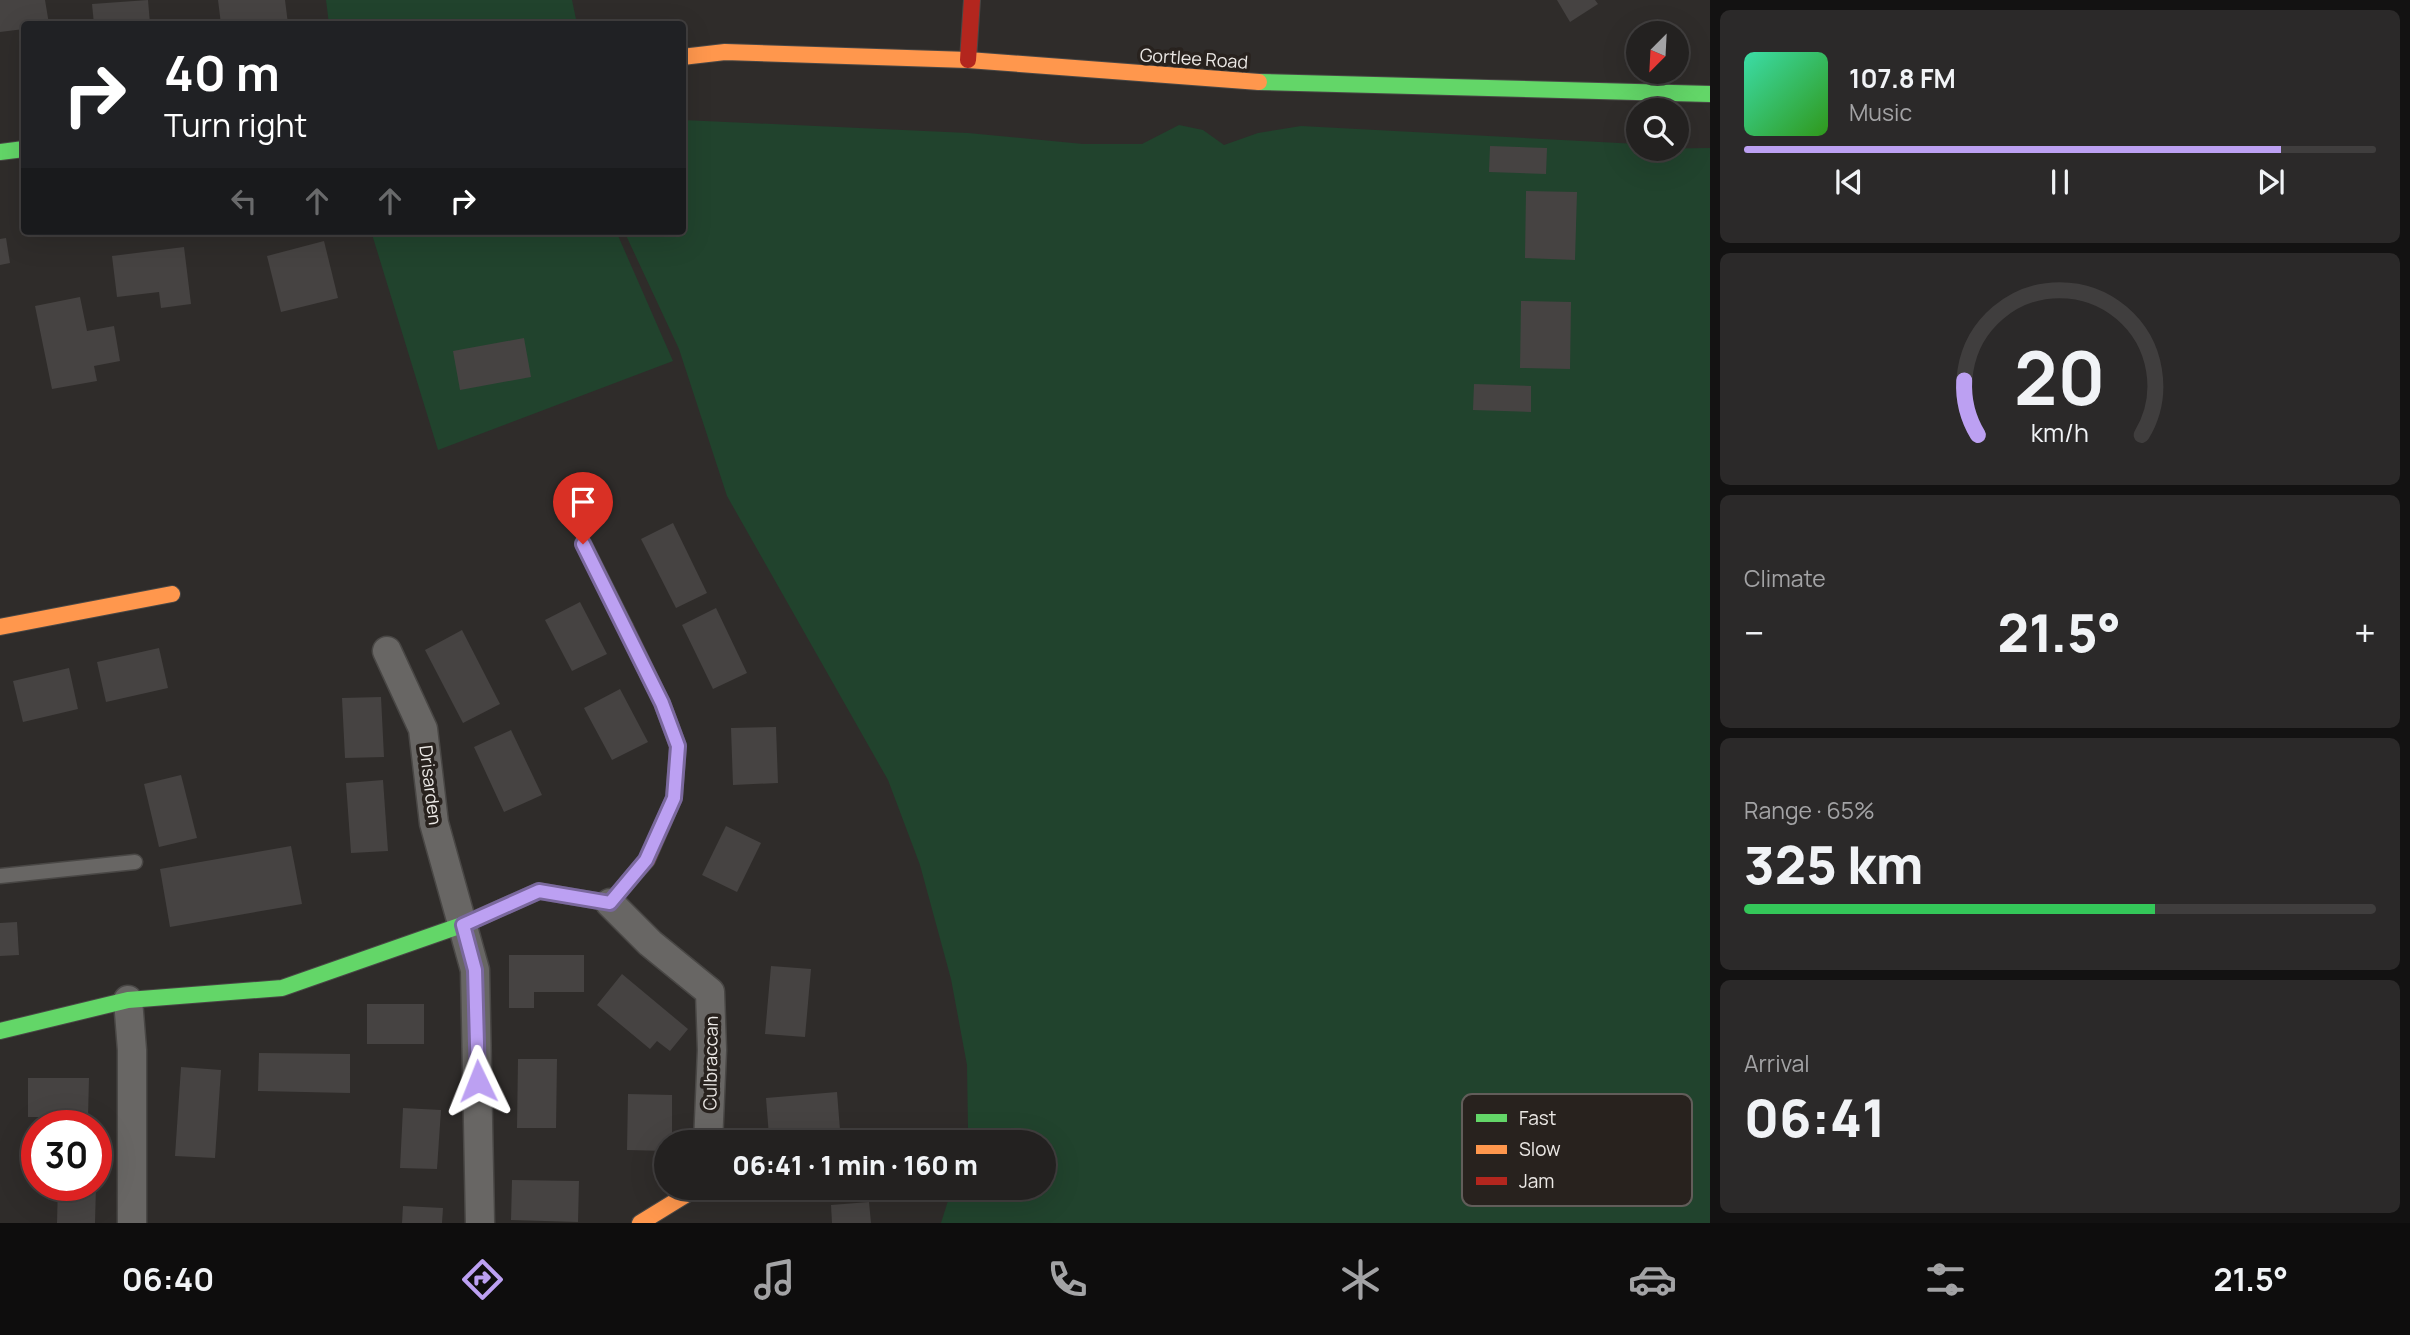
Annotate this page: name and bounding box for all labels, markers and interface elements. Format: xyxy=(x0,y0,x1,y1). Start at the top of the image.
north arrow xyxy=(1626,21,1689,84)
map controls xyxy=(1626,21,1689,161)
text: 40 m xyxy=(164,39,280,106)
street label: Gortlee Road xyxy=(1139,42,1249,74)
icon: right xyxy=(49,49,140,140)
text: 107.8 FM xyxy=(1849,60,1956,96)
text: Music xyxy=(1849,96,1912,128)
button: search xyxy=(1626,98,1689,161)
text: Turn right xyxy=(164,103,307,147)
icon: previous xyxy=(1830,163,1868,201)
icon: pause xyxy=(2041,163,2079,201)
icon: next xyxy=(2252,163,2290,201)
icon: left xyxy=(225,182,263,220)
icon: ahead xyxy=(298,182,336,220)
icon: ahead xyxy=(371,182,409,220)
icon: right xyxy=(444,182,482,220)
text: 20 xyxy=(2014,327,2106,427)
text: km/h xyxy=(2031,415,2089,450)
pin xyxy=(553,472,613,544)
icon: arrive xyxy=(564,483,602,521)
text: Climate xyxy=(1744,562,1826,594)
text: 21.5° xyxy=(1998,597,2121,668)
text: − xyxy=(1744,606,1765,658)
text: + xyxy=(2354,606,2376,658)
street label: Drisarden xyxy=(414,744,448,826)
text: Range · 65% xyxy=(1744,794,1875,826)
text: 325 km xyxy=(1744,829,1924,900)
street label: Culbraccan xyxy=(697,1015,723,1111)
position arrow xyxy=(441,1044,515,1118)
text: Arrival xyxy=(1744,1047,1810,1079)
text: 06:41 xyxy=(1744,1082,1886,1153)
legend xyxy=(1462,1094,1692,1206)
text: Fast xyxy=(1519,1105,1556,1131)
speed limit sign: 30 xyxy=(21,1110,112,1201)
text: Slow xyxy=(1519,1136,1561,1162)
text: 06:41 · 1 min · 160 m xyxy=(732,1147,978,1183)
text: Jam xyxy=(1519,1168,1554,1194)
icon: directions xyxy=(458,1255,507,1304)
icon: music xyxy=(750,1255,799,1304)
icon: phone xyxy=(1043,1255,1092,1304)
icon: climate xyxy=(1336,1255,1385,1304)
icon: car xyxy=(1628,1255,1677,1304)
icon: filters xyxy=(1921,1255,1970,1304)
text: 06:40 xyxy=(122,1257,214,1301)
text: 21.5° xyxy=(2214,1257,2288,1301)

